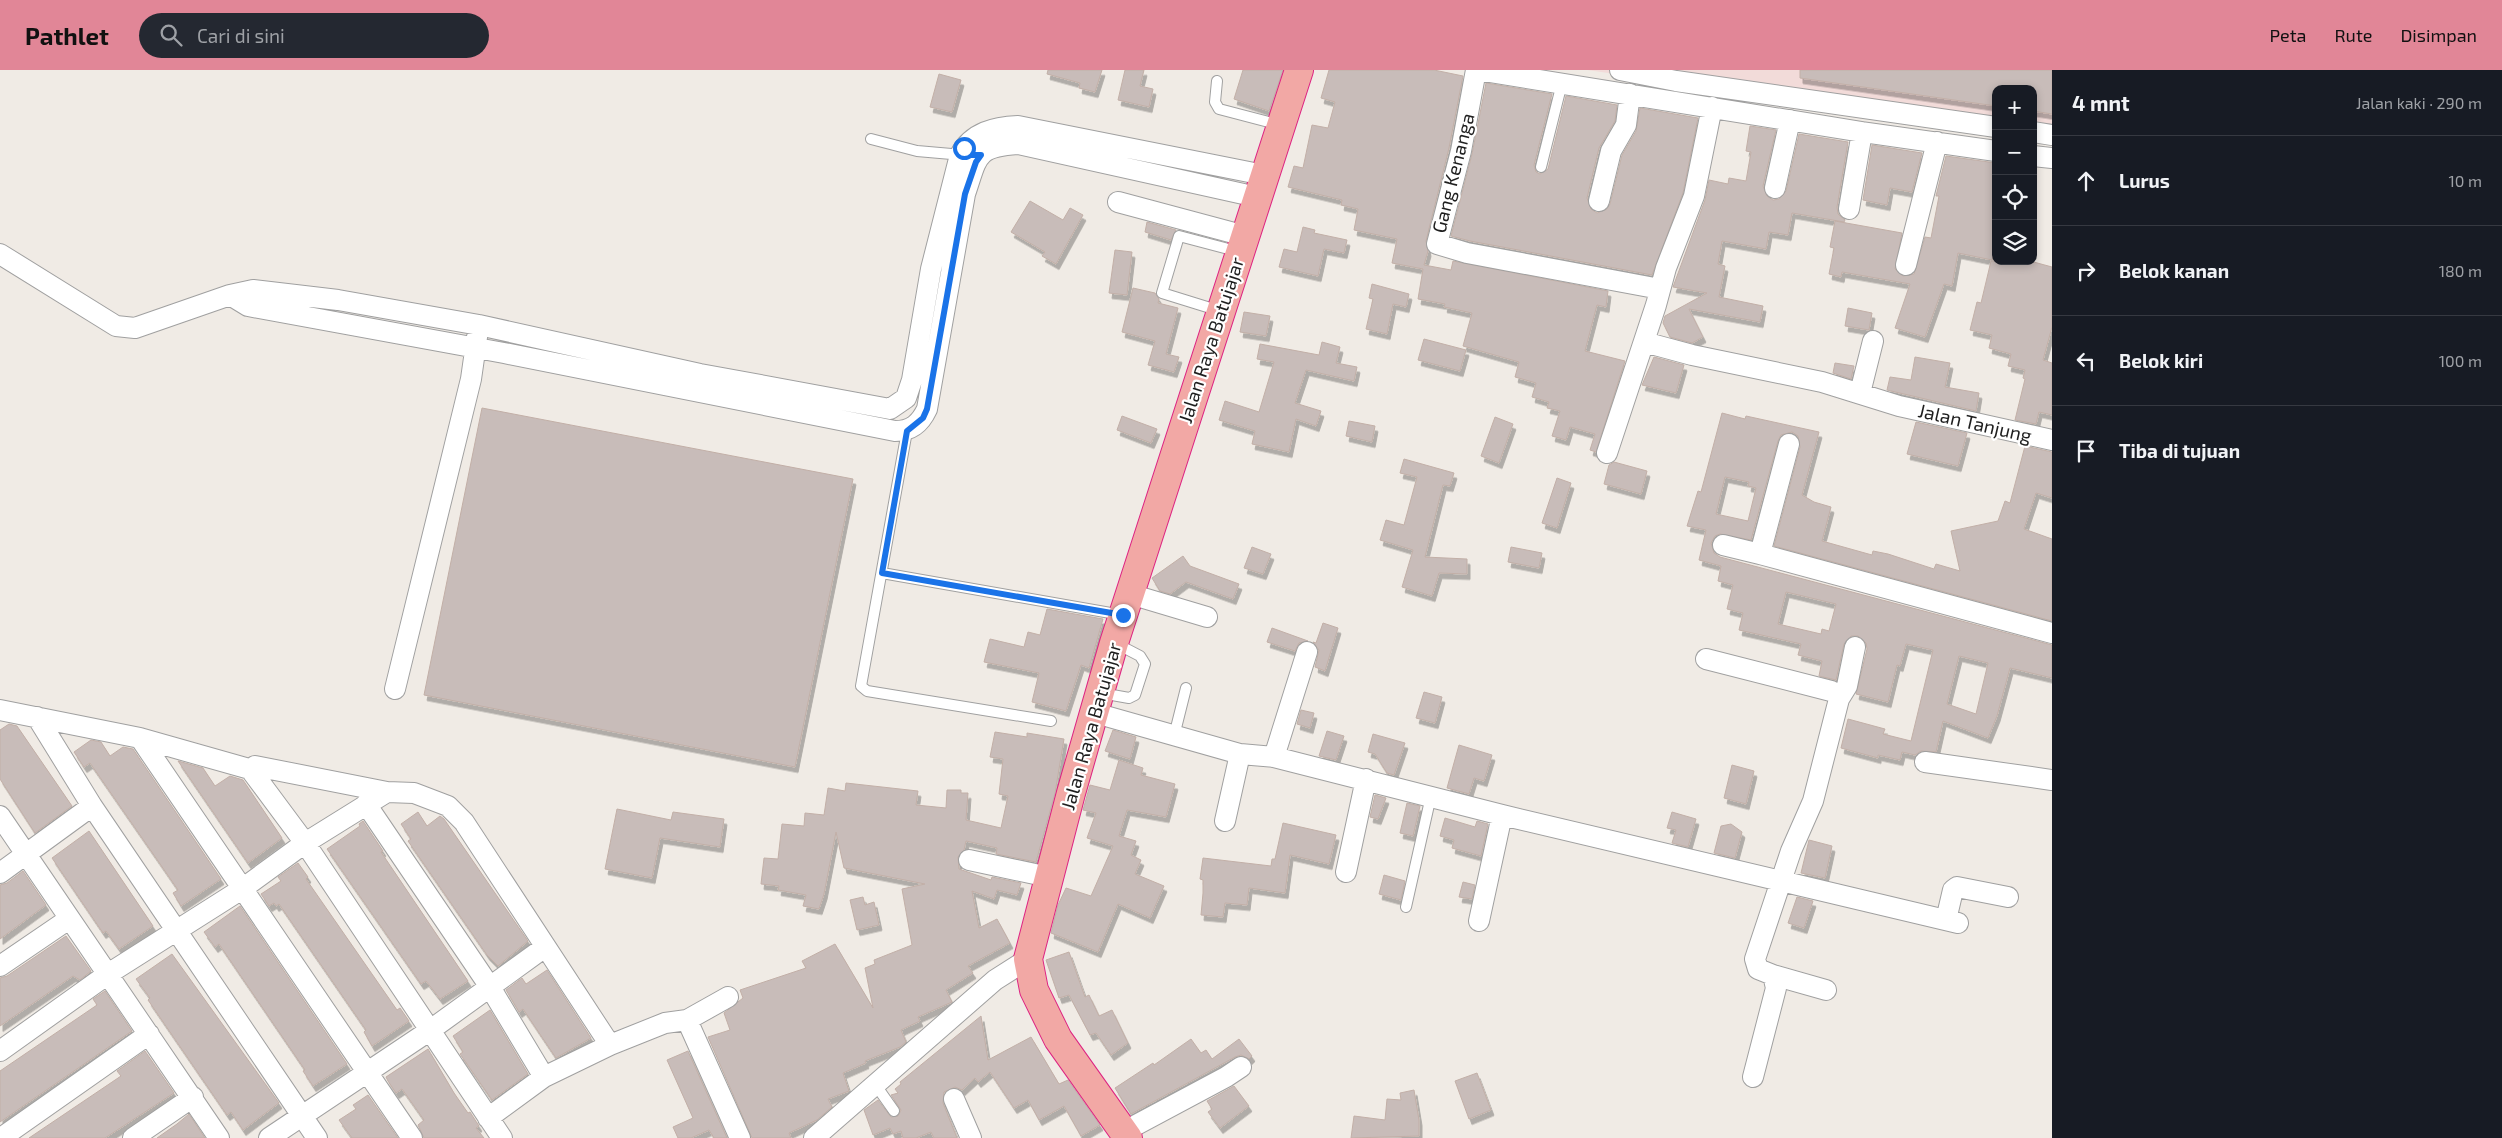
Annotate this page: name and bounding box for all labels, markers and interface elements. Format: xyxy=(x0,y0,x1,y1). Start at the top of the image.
search box xyxy=(139,13,489,58)
text: Pathlet xyxy=(25,21,109,50)
icon: search xyxy=(157,21,185,49)
text: Cari di sini xyxy=(197,24,285,47)
text: Peta xyxy=(2270,24,2307,46)
text: Rute xyxy=(2335,24,2372,46)
text: Disimpan xyxy=(2400,24,2477,46)
map controls xyxy=(1992,85,2037,265)
button: + xyxy=(1992,85,2037,130)
text: 4 mnt xyxy=(2072,90,2130,115)
text: Jalan kaki · 290 m xyxy=(2356,93,2482,112)
street label: Gang Kenanga xyxy=(1426,110,1479,235)
button: − xyxy=(1992,130,2037,175)
route start xyxy=(953,137,976,160)
icon: ahead xyxy=(2072,167,2100,195)
text: Lurus xyxy=(2119,169,2170,192)
text: 10 m xyxy=(2448,171,2482,190)
button: locate xyxy=(1992,175,2037,220)
button: layers xyxy=(1992,220,2037,265)
street label: Jalan Raya Batujajar xyxy=(1173,254,1248,426)
icon: right xyxy=(2072,257,2100,285)
text: Belok kanan xyxy=(2119,259,2229,282)
text: 180 m xyxy=(2439,261,2482,280)
icon: left xyxy=(2072,347,2100,375)
text: Belok kiri xyxy=(2119,349,2203,372)
text: 100 m xyxy=(2439,351,2482,370)
street label: Jalan Tanjung xyxy=(1916,398,2034,447)
icon: arrive xyxy=(2072,437,2100,465)
text: Tiba di tujuan xyxy=(2119,439,2240,462)
route end xyxy=(1112,604,1135,627)
street label: Jalan Raya Batujajar xyxy=(1056,639,1126,812)

